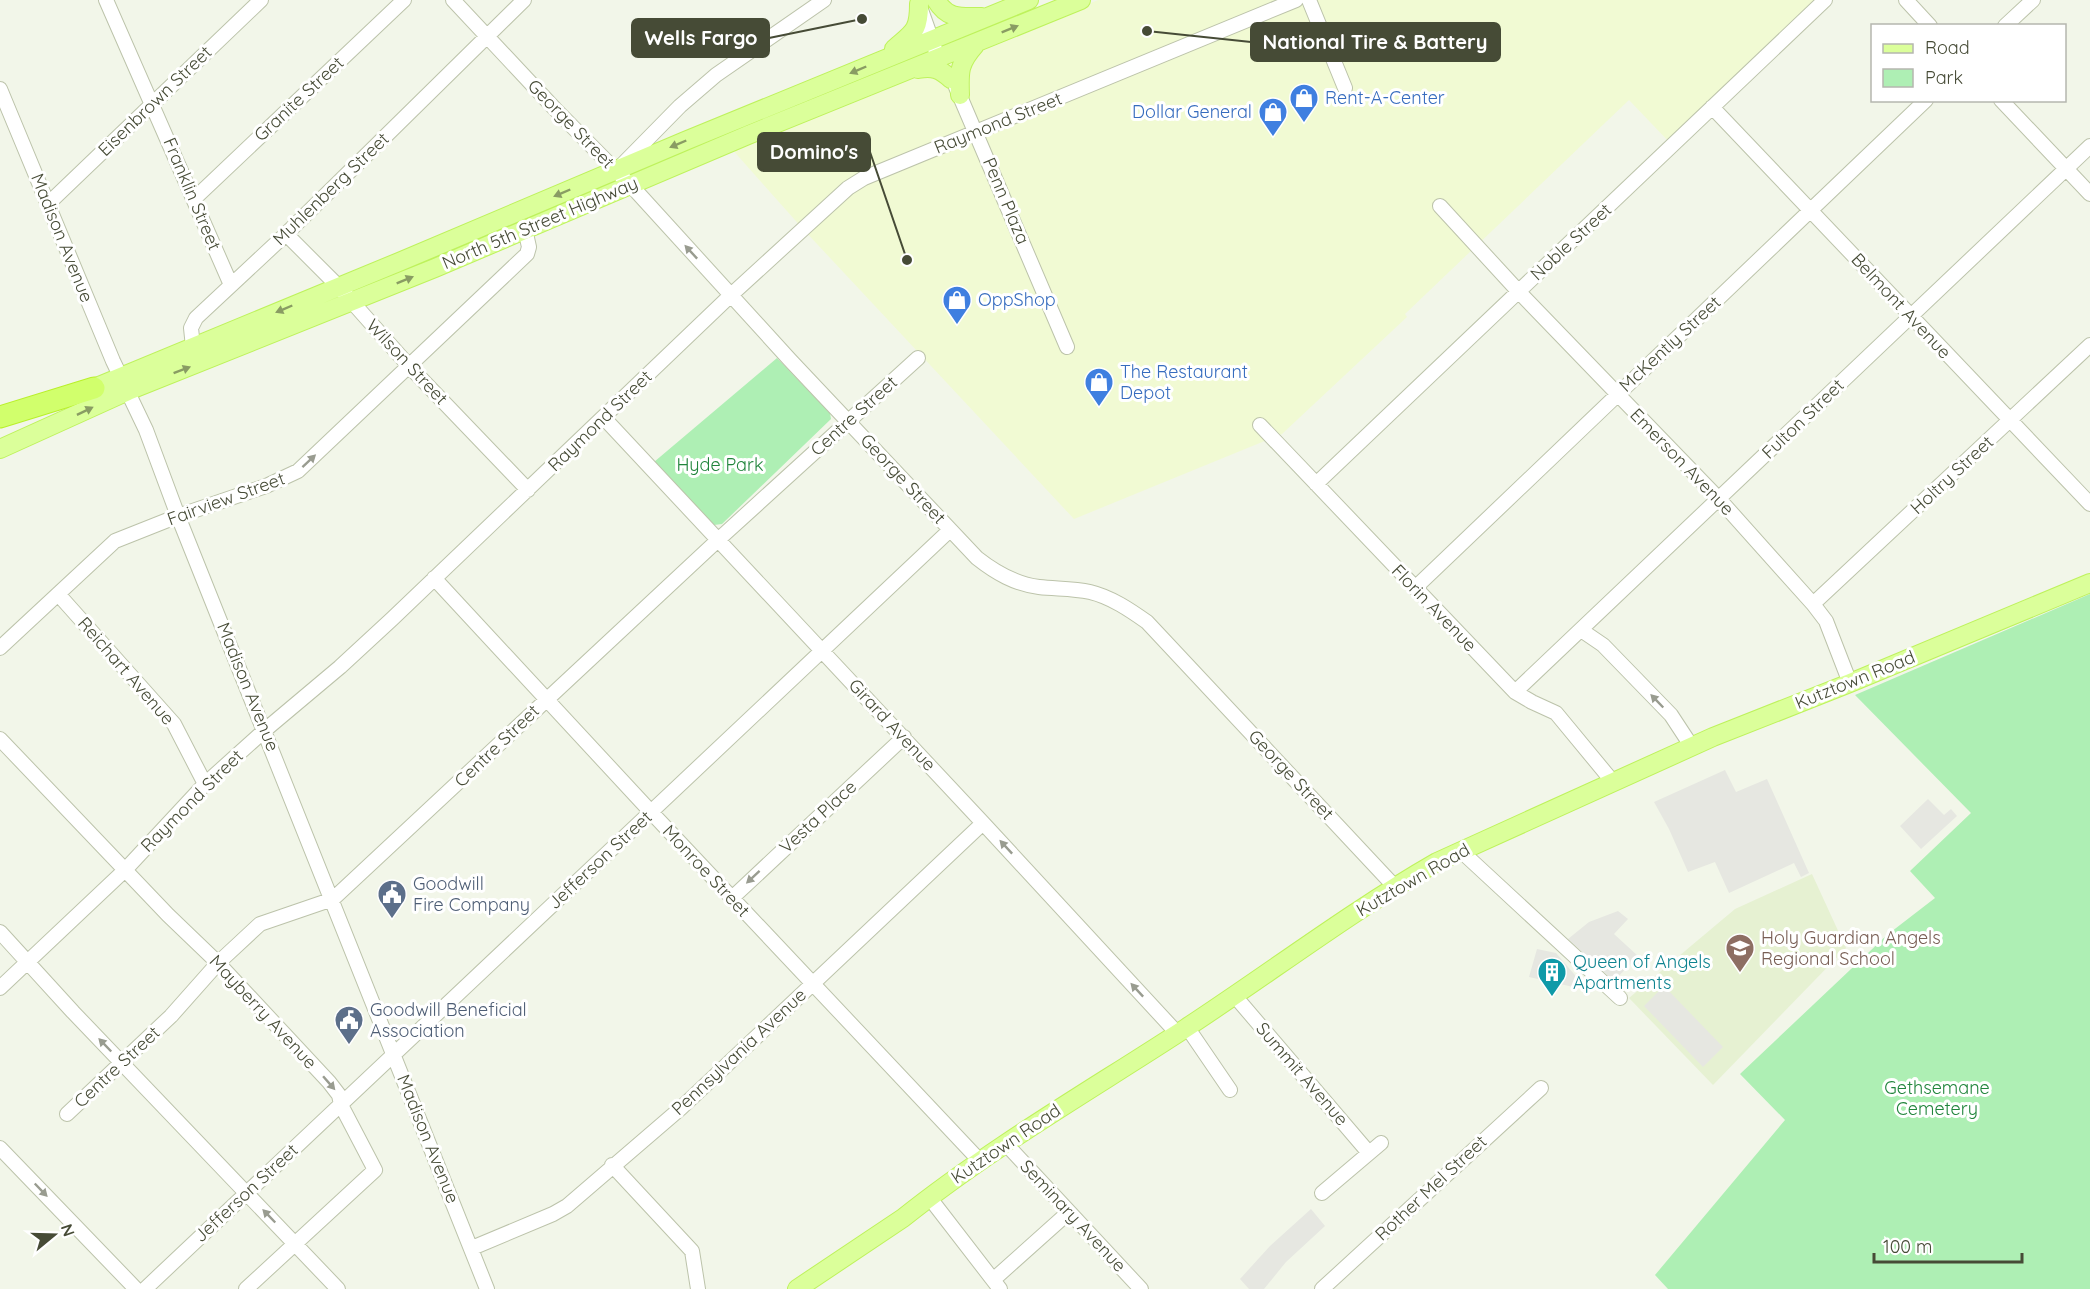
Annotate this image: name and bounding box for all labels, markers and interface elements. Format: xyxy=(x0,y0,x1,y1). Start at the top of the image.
callout: Wells Fargo xyxy=(632,19,769,57)
callout: National Tire & Battery xyxy=(1251,23,1500,61)
one-way arrow xyxy=(1001,24,1019,34)
legend xyxy=(1871,24,2066,102)
text: Wells Fargo xyxy=(644,25,758,50)
text: National Tire & Battery xyxy=(1263,29,1487,54)
text: Road xyxy=(1925,36,1970,59)
street label: Eisenbrown Street xyxy=(93,40,216,161)
street label: Granite Street xyxy=(249,51,348,146)
one-way arrow xyxy=(849,65,867,75)
text: Park xyxy=(1925,66,1963,89)
street label: George Street xyxy=(523,74,620,173)
shop icon: Rent-A-Center xyxy=(1288,82,1320,124)
street label: Raymond Street xyxy=(930,86,1065,159)
place label: Rent-A-Center xyxy=(1325,86,1445,109)
shop icon: Dollar General xyxy=(1257,96,1289,138)
place label: Dollar General xyxy=(1132,100,1252,123)
street label: Muhlenberg Street xyxy=(268,127,394,250)
callout: Domino's xyxy=(758,133,870,171)
street label: Franklin Street xyxy=(158,134,227,254)
text: Domino's xyxy=(770,139,858,164)
one-way arrow xyxy=(669,140,687,149)
street label: Penn Plaza xyxy=(978,154,1035,248)
street label: Madison Avenue xyxy=(26,170,99,306)
street label: North 5th Street Highway xyxy=(439,171,641,274)
one-way arrow xyxy=(553,188,571,198)
street label: Noble Street xyxy=(1525,198,1616,285)
one-way arrow xyxy=(685,246,699,260)
street label: Belmont Avenue xyxy=(1846,248,1956,363)
one-way arrow xyxy=(396,275,414,284)
shop icon: OppShop xyxy=(941,284,973,326)
place label: OppShop xyxy=(978,288,1056,311)
street label: McKently Street xyxy=(1614,291,1725,397)
one-way arrow xyxy=(275,305,293,314)
street label: Wilson Street xyxy=(362,314,453,409)
place label: The Restaurant Depot xyxy=(1120,360,1248,404)
one-way arrow xyxy=(173,365,191,374)
street label: Raymond Street xyxy=(543,365,657,476)
shop icon: The Restaurant Depot xyxy=(1083,366,1115,408)
street label: Centre Street xyxy=(805,371,902,461)
street label: Fulton Street xyxy=(1757,374,1849,464)
street label: Emerson Avenue xyxy=(1625,403,1739,520)
one-way arrow xyxy=(76,406,93,415)
street label: George Street xyxy=(856,429,951,529)
street label: Holtry Street xyxy=(1905,430,1998,519)
park label: Hyde Park xyxy=(676,453,764,476)
one-way arrow xyxy=(301,454,316,468)
street label: Fairview Street xyxy=(164,467,288,530)
street label: Florin Avenue xyxy=(1387,559,1482,656)
street label: Reichart Avenue xyxy=(73,612,180,730)
street label: Madison Avenue xyxy=(212,619,285,755)
street label: Kutztown Road xyxy=(1791,645,1918,714)
street label: Girard Avenue xyxy=(844,674,941,776)
one-way arrow xyxy=(1651,694,1664,709)
street label: Centre Street xyxy=(449,699,544,792)
street label: George Street xyxy=(1244,725,1339,825)
street label: Raymond Street xyxy=(135,744,248,857)
street label: Vesta Place xyxy=(774,775,861,858)
street label: Jefferson Street xyxy=(543,805,657,914)
street label: Monroe Street xyxy=(658,820,755,922)
street label: Kutztown Road xyxy=(1352,838,1474,921)
one-way arrow xyxy=(999,840,1013,854)
one-way arrow xyxy=(747,870,761,884)
place label: Goodwill Fire Company xyxy=(413,872,530,916)
public building icon: Goodwill Fire Company xyxy=(376,878,408,920)
place label: Holy Guardian Angels Regional School xyxy=(1761,926,1941,970)
school or university icon: Holy Guardian Angels Regional School xyxy=(1724,932,1756,974)
street label: Mayberry Avenue xyxy=(205,950,322,1073)
place label: Queen of Angels Apartments xyxy=(1573,950,1711,994)
building icon: Queen of Angels Apartments xyxy=(1536,956,1568,998)
street label: Pennsylvania Avenue xyxy=(666,983,811,1120)
one-way arrow xyxy=(1131,984,1145,998)
place label: Goodwill Beneficial Association xyxy=(370,998,527,1042)
public building icon: Goodwill Beneficial Association xyxy=(333,1004,365,1046)
street label: Summit Avenue xyxy=(1251,1017,1354,1130)
street label: Centre Street xyxy=(69,1021,164,1112)
one-way arrow xyxy=(98,1037,112,1052)
street label: Madison Avenue xyxy=(392,1071,465,1207)
one-way arrow xyxy=(322,1075,335,1090)
park label: Gethsemane Cemetery xyxy=(1884,1076,1990,1120)
street label: Kutztown Road xyxy=(947,1098,1065,1189)
street label: Rother Mel Street xyxy=(1370,1130,1491,1245)
street label: Jefferson Street xyxy=(189,1138,303,1247)
street label: Seminary Avenue xyxy=(1015,1155,1131,1277)
one-way arrow xyxy=(33,1183,47,1197)
north arrow xyxy=(24,1205,84,1265)
one-way arrow xyxy=(263,1209,276,1224)
text: N xyxy=(57,1221,80,1239)
scale bar xyxy=(1874,1226,2022,1264)
text: 100 m xyxy=(1883,1235,1932,1258)

